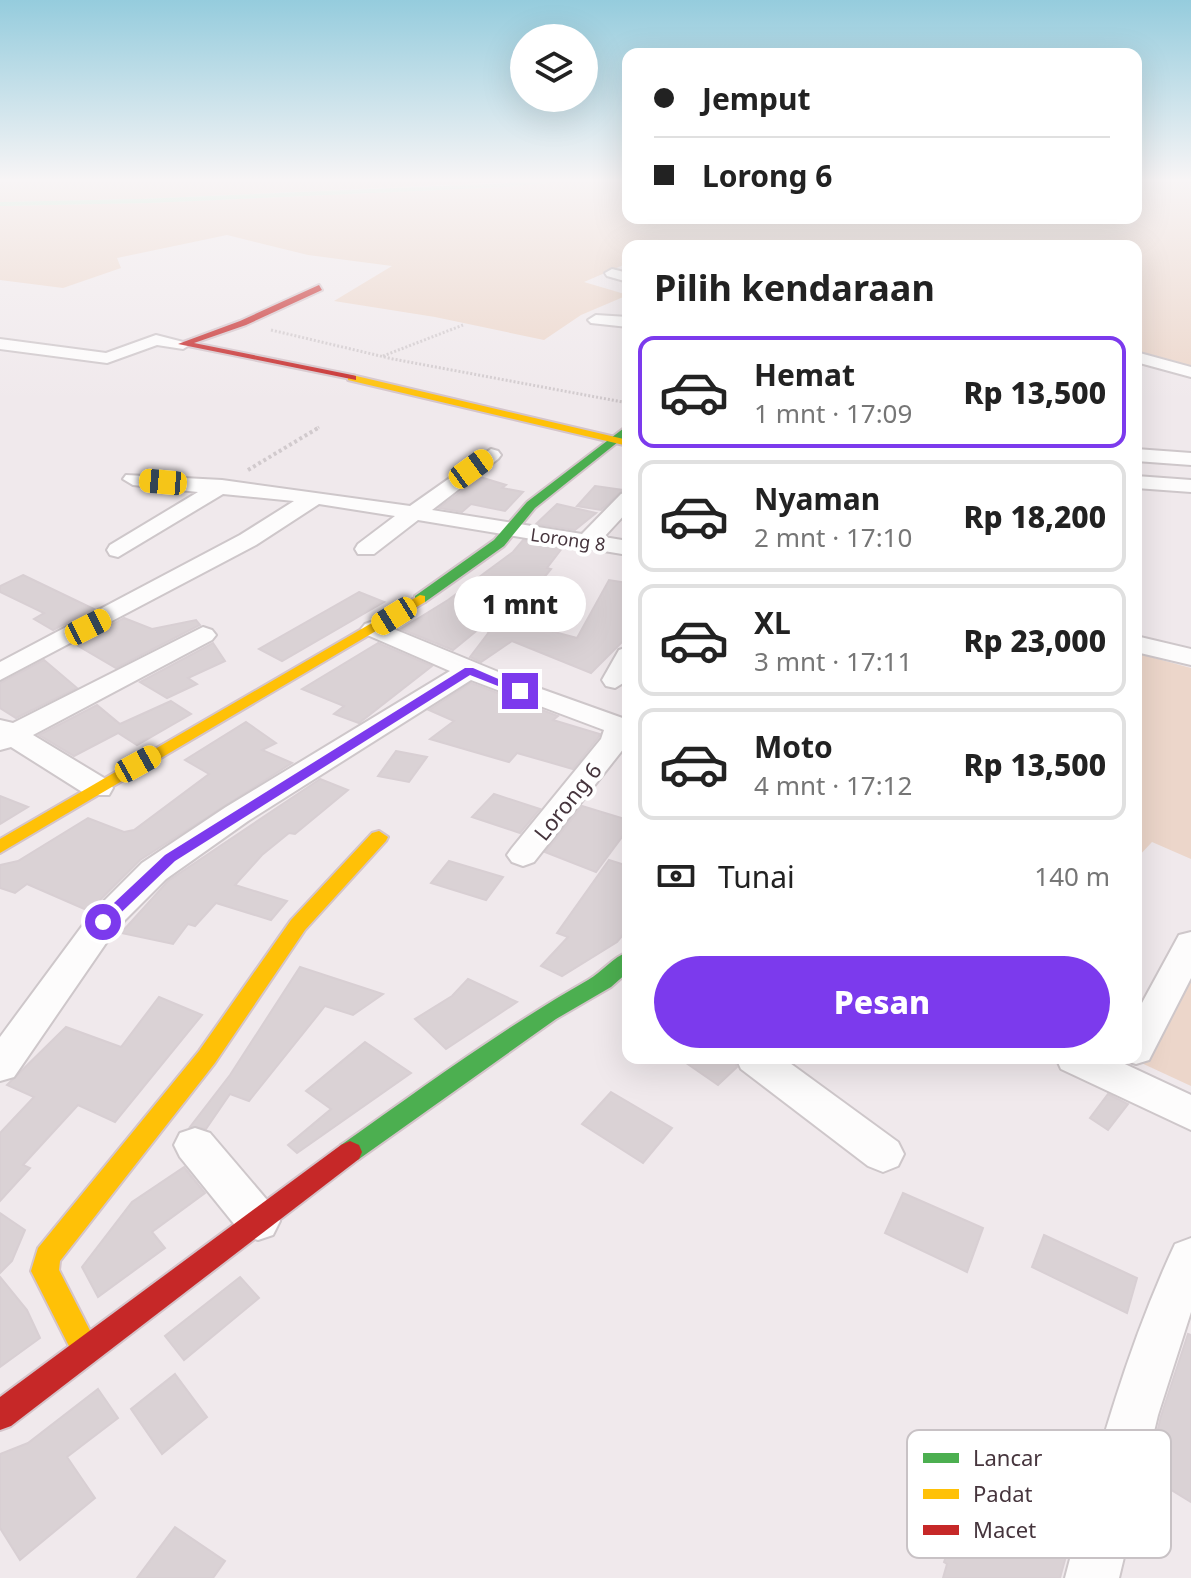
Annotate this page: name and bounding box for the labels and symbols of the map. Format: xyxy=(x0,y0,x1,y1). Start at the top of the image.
car xyxy=(445,445,497,493)
car xyxy=(138,468,188,496)
street label: Lorong 8 xyxy=(529,522,607,556)
callout: 1 mnt xyxy=(454,575,586,631)
car xyxy=(367,593,421,639)
car xyxy=(61,605,115,649)
route end xyxy=(502,673,538,709)
car xyxy=(111,742,165,786)
street label: Lorong 6 xyxy=(526,756,608,846)
route start xyxy=(85,904,121,940)
legend xyxy=(907,1430,1171,1558)
text: Lancar xyxy=(973,1442,1042,1472)
text: Padat xyxy=(973,1478,1033,1508)
text: Macet xyxy=(973,1514,1036,1544)

